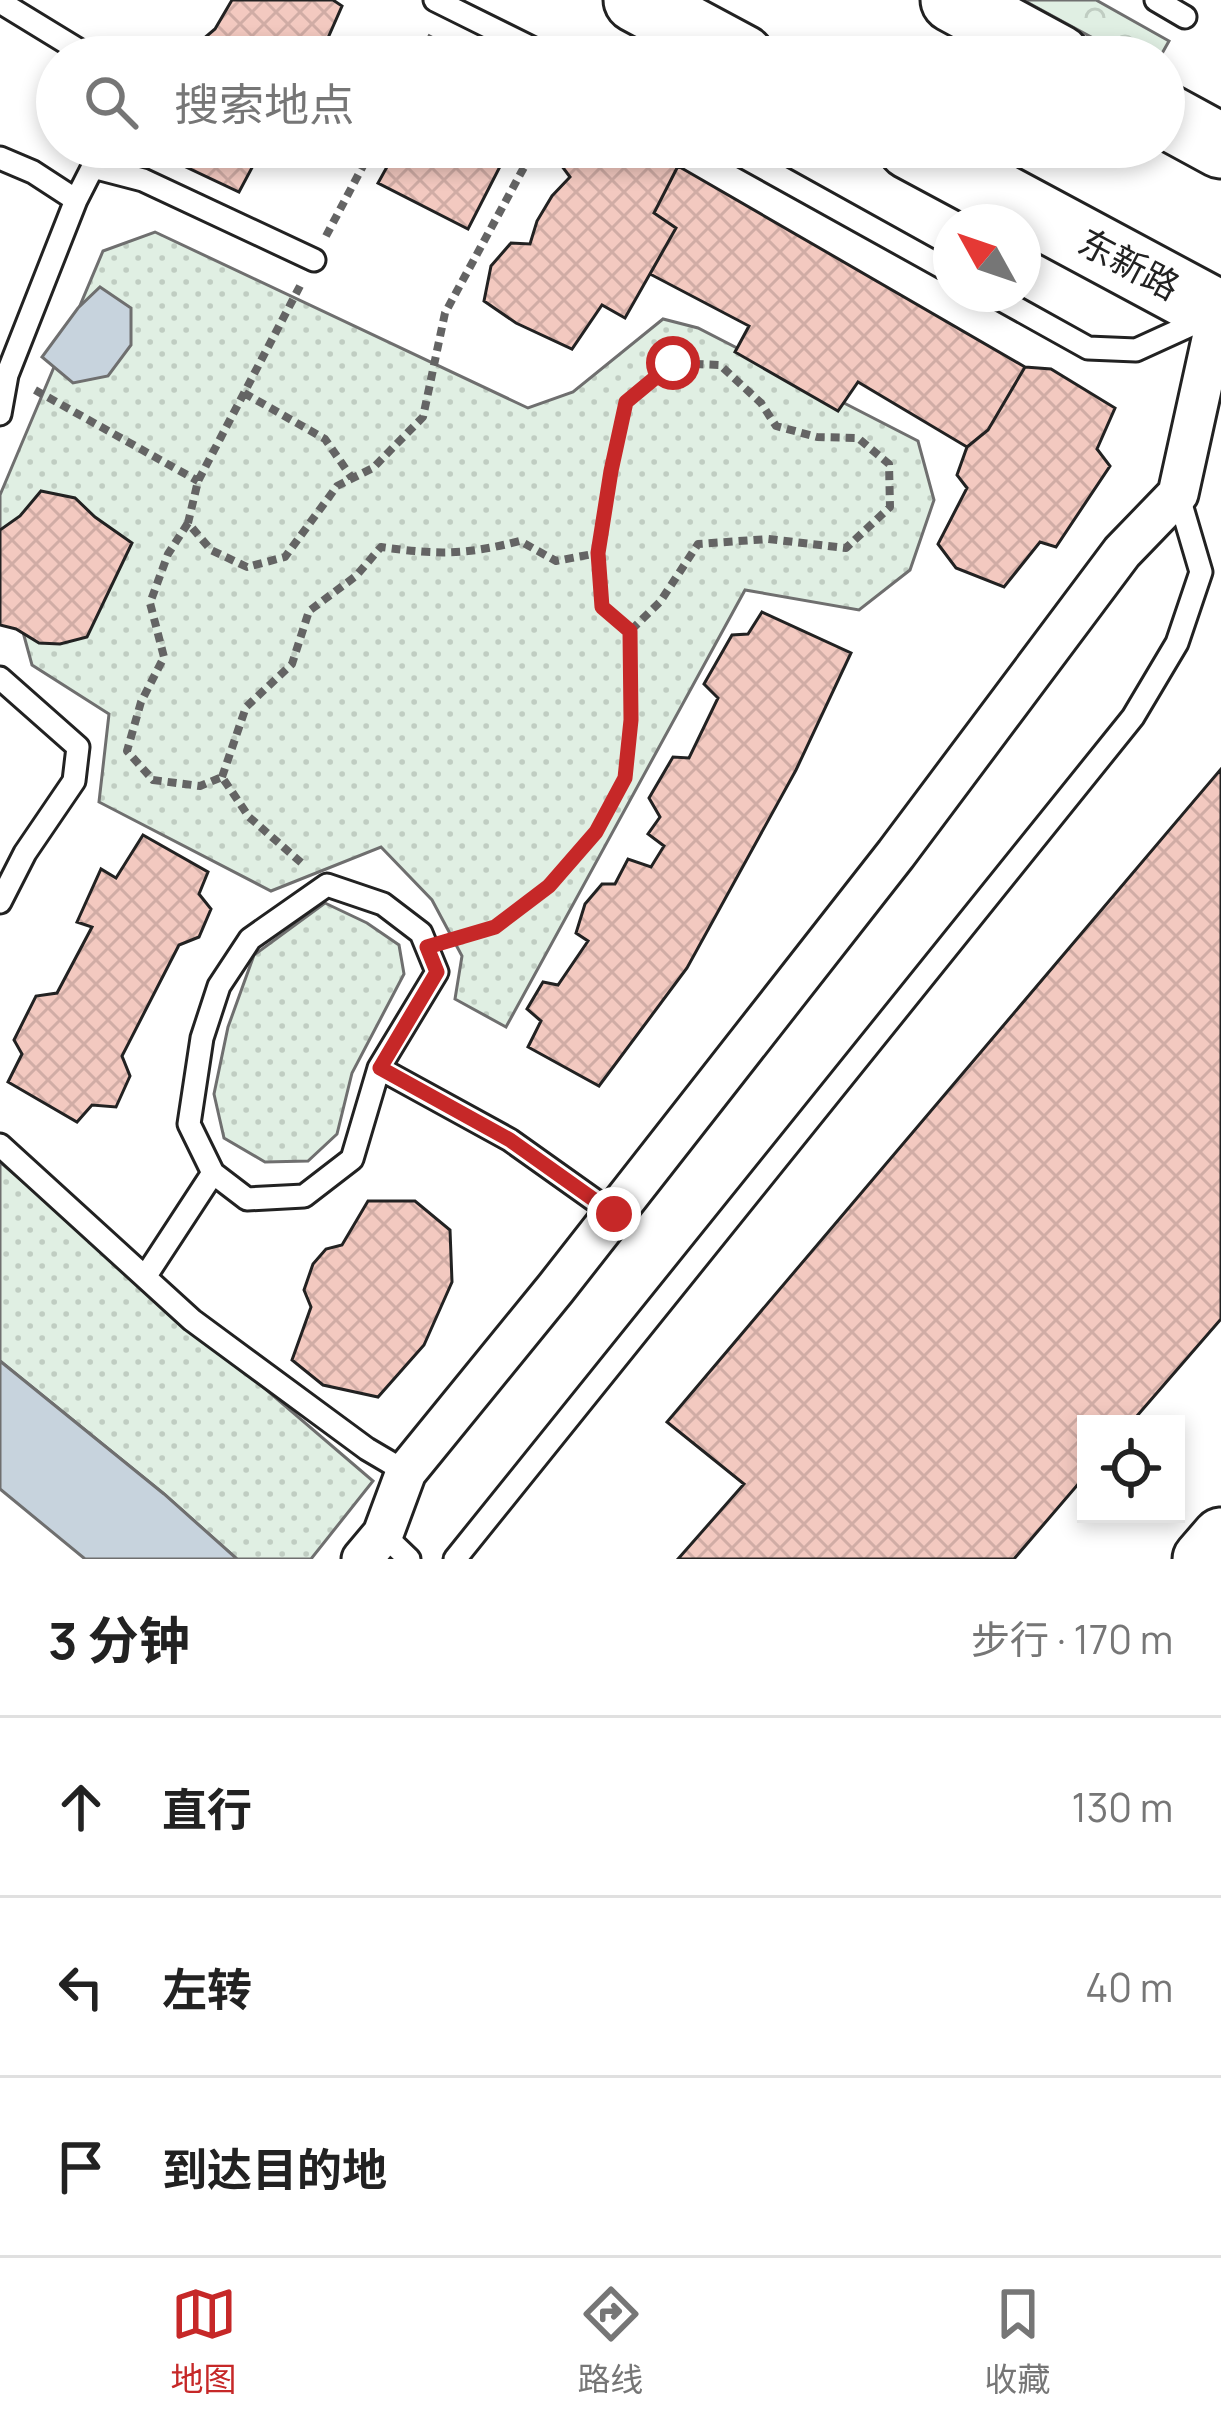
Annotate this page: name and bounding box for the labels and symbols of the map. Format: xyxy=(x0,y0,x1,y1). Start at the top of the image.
north arrow xyxy=(933,204,1041,312)
street label: 东新路 xyxy=(1070,217,1188,311)
route start xyxy=(646,336,700,390)
route end xyxy=(587,1187,641,1241)

